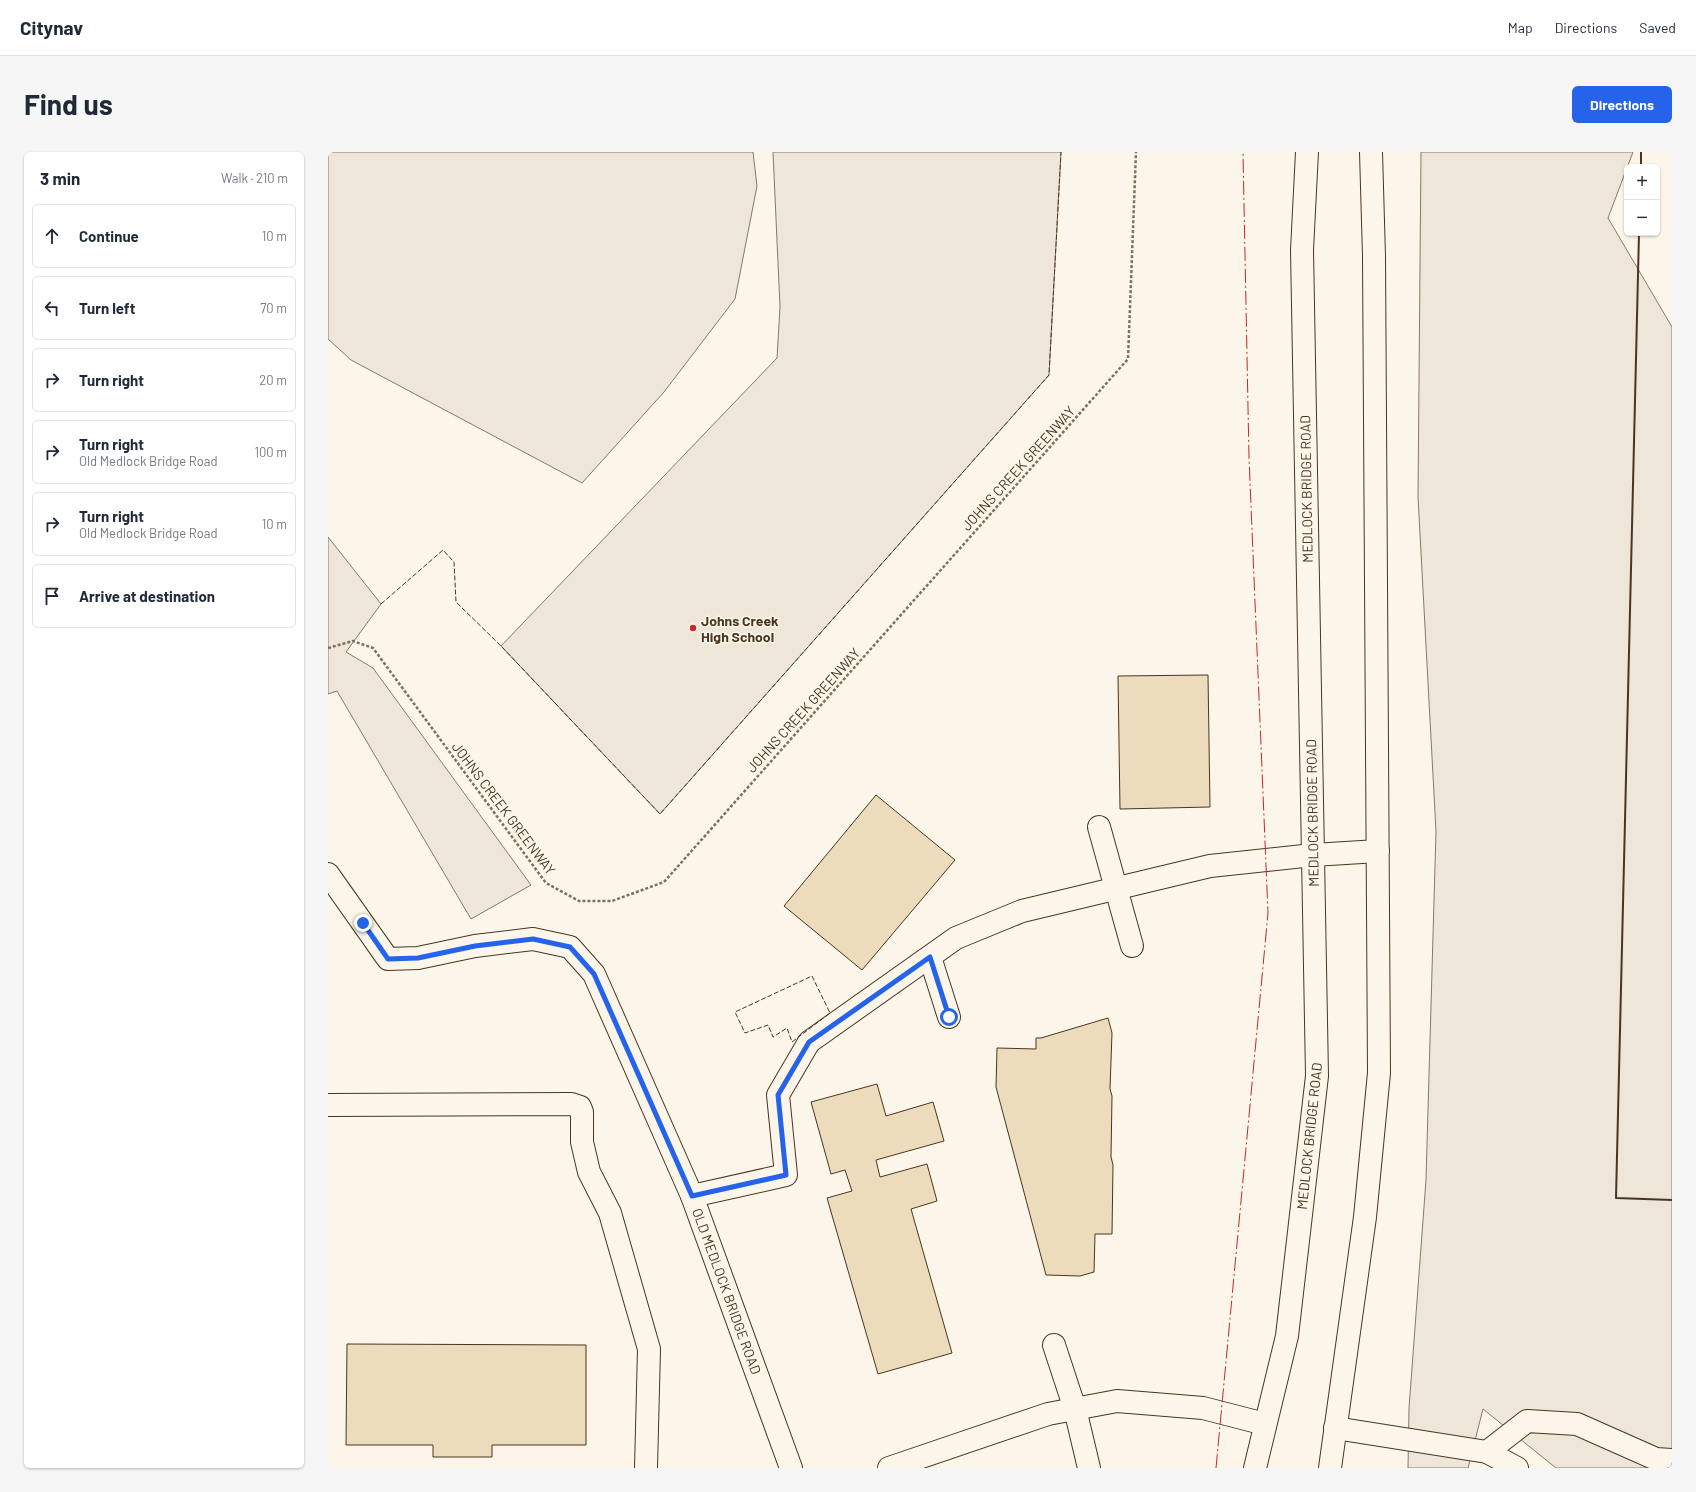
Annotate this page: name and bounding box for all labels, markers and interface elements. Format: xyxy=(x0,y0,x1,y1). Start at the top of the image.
text: Citynav xyxy=(20,16,83,39)
text: Map xyxy=(1508,19,1533,36)
text: Directions xyxy=(1555,19,1617,36)
text: Saved xyxy=(1639,19,1676,36)
button: Directions xyxy=(1572,86,1672,123)
text: Find us xyxy=(24,87,113,121)
map controls xyxy=(1624,164,1660,236)
button: + xyxy=(1624,164,1660,200)
text: 3 min xyxy=(40,168,80,188)
text: Walk · 210 m xyxy=(221,170,288,186)
button: − xyxy=(1624,200,1660,236)
icon: ahead xyxy=(41,225,63,247)
text: Continue xyxy=(79,227,139,245)
text: 10 m xyxy=(262,228,287,244)
icon: left xyxy=(41,297,63,319)
text: Turn left xyxy=(79,299,135,317)
text: 70 m xyxy=(260,300,287,316)
icon: right xyxy=(41,369,63,391)
text: Turn right xyxy=(79,371,144,389)
text: 20 m xyxy=(259,372,287,388)
street label: JOHNS CREEK GREENWAY xyxy=(958,402,1078,534)
street label: MEDLOCK BRIDGE ROAD xyxy=(1296,415,1316,563)
text: Turn right xyxy=(79,435,144,453)
icon: right xyxy=(41,441,63,463)
text: 100 m xyxy=(254,444,287,460)
text: Old Medlock Bridge Road xyxy=(79,453,218,469)
text: Turn right xyxy=(79,507,144,525)
icon: right xyxy=(41,513,63,535)
text: 10 m xyxy=(262,516,287,532)
text: Old Medlock Bridge Road xyxy=(79,525,218,541)
icon: arrive xyxy=(41,585,63,607)
text: Arrive at destination xyxy=(79,587,215,605)
place label: Johns Creek High School xyxy=(701,612,779,645)
marker: Johns Creek High School xyxy=(688,623,698,633)
street label: JOHNS CREEK GREENWAY xyxy=(743,644,863,776)
street label: JOHNS CREEK GREENWAY xyxy=(449,738,559,878)
street label: MEDLOCK BRIDGE ROAD xyxy=(1302,739,1322,887)
route end xyxy=(354,914,372,932)
route start xyxy=(940,1008,958,1026)
street label: MEDLOCK BRIDGE ROAD xyxy=(1293,1062,1325,1210)
street label: OLD MEDLOCK BRIDGE ROAD xyxy=(689,1206,765,1376)

